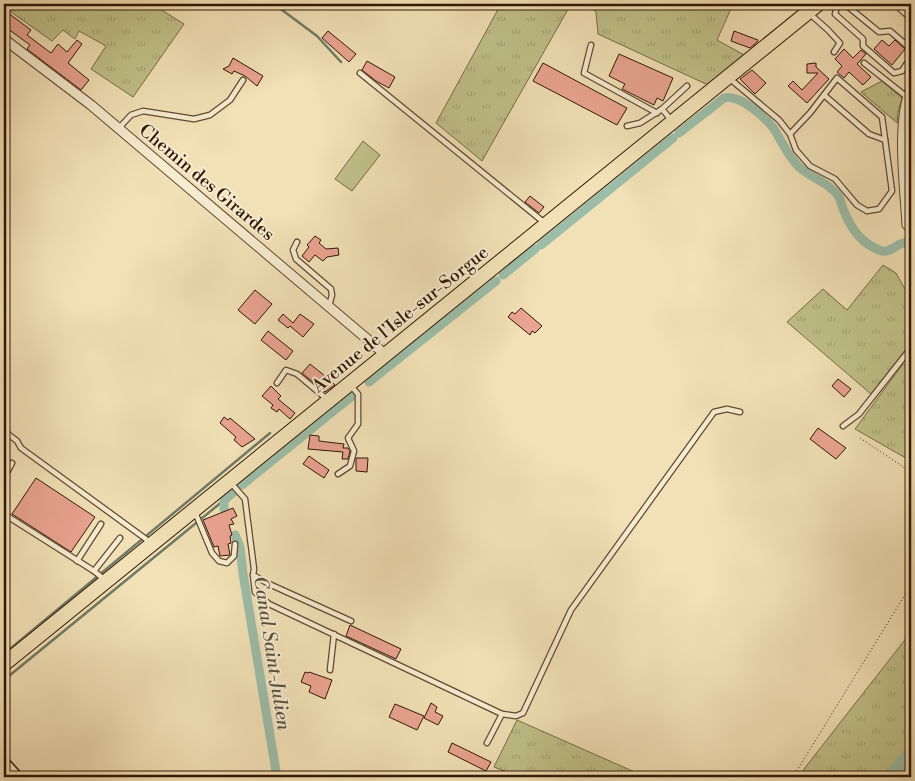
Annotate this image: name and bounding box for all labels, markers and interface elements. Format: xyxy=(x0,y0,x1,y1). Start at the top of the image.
street label: Chemin des Girardes xyxy=(134,119,279,246)
street label: Avenue de l'Isle-sur-Sorgue xyxy=(306,241,493,398)
water label: Canal Saint-Julien xyxy=(248,574,296,732)

